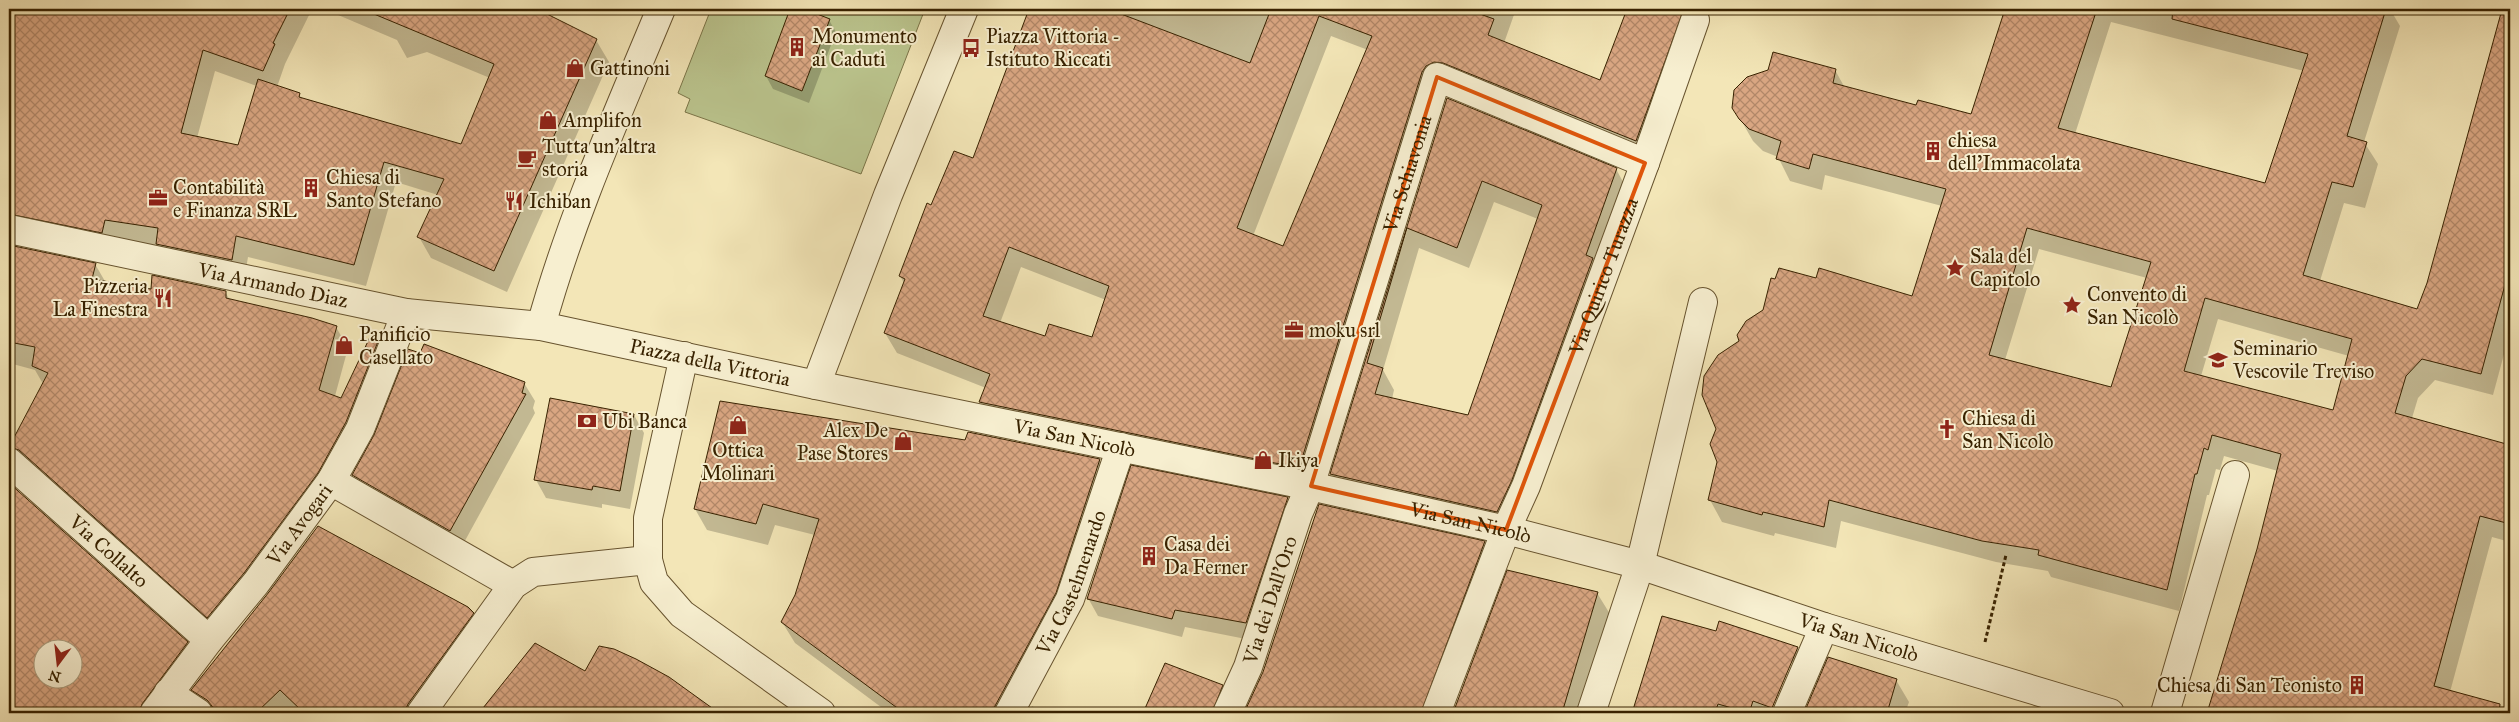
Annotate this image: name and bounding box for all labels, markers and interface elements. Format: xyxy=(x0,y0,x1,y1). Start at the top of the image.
place label: Monumento ai Caduti xyxy=(812,24,917,71)
place label: Piazza Vittoria - Istituto Riccati xyxy=(986,24,1120,71)
building icon: Monumento ai Caduti xyxy=(786,36,808,58)
bus stop icon: Piazza Vittoria - Istituto Riccati xyxy=(960,37,982,59)
place label: Gattinoni xyxy=(590,56,671,80)
shop icon: Gattinoni xyxy=(564,57,586,79)
place label: Amplifon xyxy=(562,108,642,132)
shop icon: Amplifon xyxy=(537,109,559,131)
street label: Via Schiavonia xyxy=(1377,112,1437,236)
place label: chiesa dell'Immacolata xyxy=(1948,128,2081,175)
place label: Tutta un'altra storia xyxy=(542,134,657,181)
building icon: chiesa dell'Immacolata xyxy=(1922,140,1944,162)
cafe icon: Tutta un'altra storia xyxy=(516,147,538,169)
place label: Chiesa di Santo Stefano xyxy=(326,165,441,212)
place label: Contabilità e Finanza SRL xyxy=(173,175,297,222)
building icon: Chiesa di Santo Stefano xyxy=(300,177,322,199)
office icon: Contabilità e Finanza SRL xyxy=(147,187,169,209)
place label: Ichiban xyxy=(529,189,591,213)
restaurant icon: Ichiban xyxy=(503,190,525,212)
street label: Via Quirico Turazza xyxy=(1563,194,1643,359)
place label: Sala del Capitolo xyxy=(1970,244,2040,291)
street label: Via Armando Diaz xyxy=(195,257,350,312)
place icon: Sala del Capitolo xyxy=(1944,257,1966,279)
place label: Pizzeria La Finestra xyxy=(52,274,149,321)
place label: Convento di San Nicolò xyxy=(2087,282,2187,329)
restaurant icon: Pizzeria La Finestra xyxy=(152,287,174,309)
place icon: Convento di San Nicolò xyxy=(2061,294,2083,316)
place label: moku srl xyxy=(1309,318,1381,342)
office icon: moku srl xyxy=(1283,319,1305,341)
place label: Panificio Casellato xyxy=(359,322,433,369)
street label: Piazza della Vittoria xyxy=(627,333,793,391)
shop icon: Panificio Casellato xyxy=(333,334,355,356)
place label: Seminario Vescovile Treviso xyxy=(2232,336,2374,383)
school or university icon: Seminario Vescovile Treviso xyxy=(2207,349,2229,371)
place label: Chiesa di San Nicolò xyxy=(1962,406,2054,453)
place label: Ubi Banca xyxy=(602,409,687,433)
bank icon: Ubi Banca xyxy=(576,410,598,432)
shop icon: Ottica Molinari xyxy=(727,414,749,436)
street label: Via San Nicolò xyxy=(1011,414,1138,462)
place label: Alex De Pase Stores xyxy=(797,418,888,465)
church icon: Chiesa di San Nicolò xyxy=(1936,418,1958,440)
shop icon: Alex De Pase Stores xyxy=(892,430,914,452)
place label: Ottica Molinari xyxy=(701,438,775,485)
place label: Ikiya xyxy=(1278,448,1319,472)
shop icon: Ikiya xyxy=(1252,449,1274,471)
street label: Via Avogari xyxy=(261,479,337,571)
street label: Via San Nicolò xyxy=(1407,497,1534,548)
street label: Via Castelmenardo xyxy=(1030,507,1111,660)
street label: Via Collalto xyxy=(64,509,154,593)
place label: Casa dei Da Ferner xyxy=(1164,532,1248,579)
street label: Via dei Dall'Oro xyxy=(1237,533,1302,668)
building icon: Casa dei Da Ferner xyxy=(1138,545,1160,567)
street label: Via San Nicolò xyxy=(1795,607,1921,667)
north arrow xyxy=(32,640,82,690)
text: N xyxy=(47,666,63,686)
place label: Chiesa di San Teonisto xyxy=(2157,673,2342,697)
building icon: Chiesa di San Teonisto xyxy=(2346,674,2368,696)

